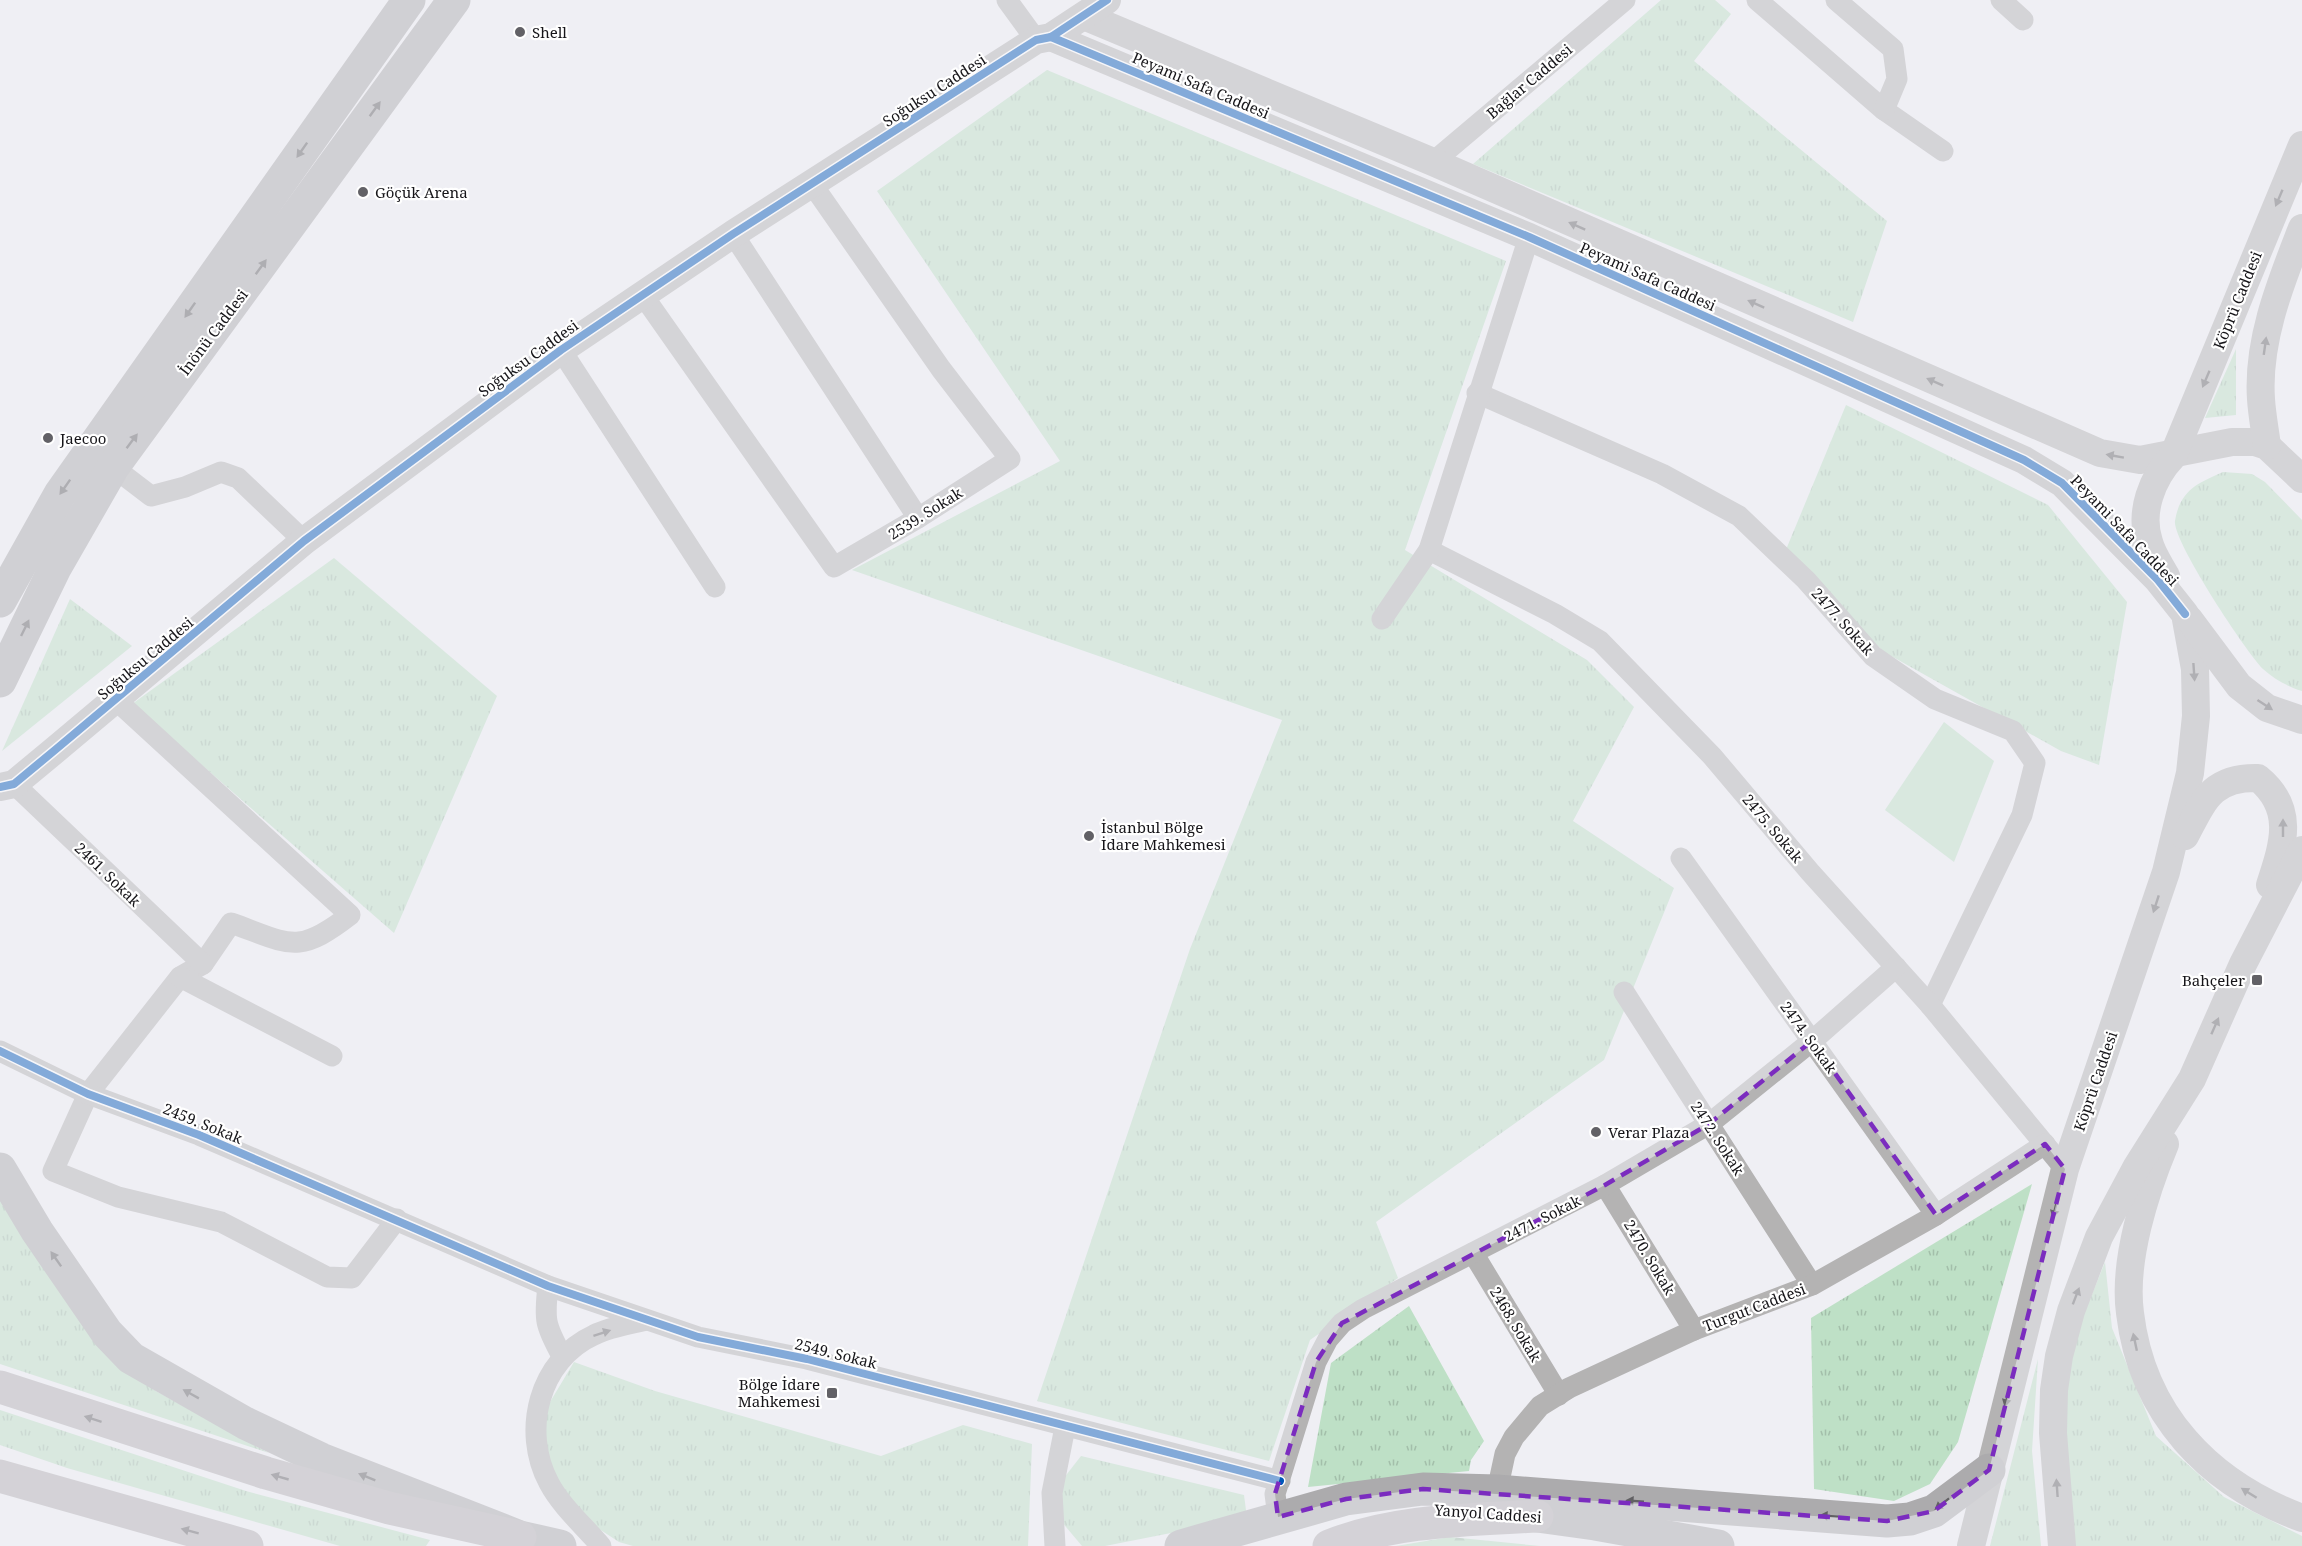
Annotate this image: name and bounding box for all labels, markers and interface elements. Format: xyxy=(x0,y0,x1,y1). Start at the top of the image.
place label: Shell xyxy=(532,22,567,42)
marker: Shell xyxy=(513,25,527,39)
street label: Bağlar Caddesi xyxy=(1482,39,1576,123)
street label: Peyami Safa Caddesi xyxy=(1129,47,1273,123)
street label: Soğuksu Caddesi xyxy=(879,49,990,131)
one-way arrow xyxy=(369,101,381,117)
one-way arrow xyxy=(296,142,308,158)
place label: Göçük Arena xyxy=(375,182,468,202)
marker: Göçük Arena xyxy=(356,185,370,199)
one-way arrow xyxy=(2274,190,2283,207)
one-way arrow xyxy=(1569,221,1586,230)
street label: Peyami Safa Caddesi xyxy=(1577,237,1719,315)
street label: Köprü Caddesi xyxy=(2208,248,2266,352)
one-way arrow xyxy=(255,260,267,276)
street label: İnönü Caddesi xyxy=(174,285,252,379)
one-way arrow xyxy=(1747,299,1765,308)
one-way arrow xyxy=(184,301,196,317)
street label: Soğuksu Caddesi xyxy=(474,315,582,401)
one-way arrow xyxy=(2260,336,2269,355)
one-way arrow xyxy=(2201,371,2210,388)
one-way arrow xyxy=(1925,377,1943,387)
place label: Jaecoo xyxy=(59,428,107,448)
marker: Jaecoo xyxy=(41,431,55,445)
one-way arrow xyxy=(126,433,138,448)
one-way arrow xyxy=(2105,451,2124,460)
street label: Peyami Safa Caddesi xyxy=(2067,470,2183,590)
one-way arrow xyxy=(59,478,71,494)
street label: 2539. Sokak xyxy=(884,482,966,544)
street label: 2477. Sokak xyxy=(1807,583,1879,659)
street label: Soğuksu Caddesi xyxy=(93,612,197,704)
one-way arrow xyxy=(21,619,30,636)
one-way arrow xyxy=(2189,663,2199,682)
one-way arrow xyxy=(2256,699,2272,711)
street label: 2475. Sokak xyxy=(1738,789,1808,867)
place label: İstanbul Bölge İdare Mahkemesi xyxy=(1101,817,1226,854)
one-way arrow xyxy=(2278,819,2288,838)
marker: İstanbul Bölge İdare Mahkemesi xyxy=(1082,829,1096,843)
street label: 2461. Sokak xyxy=(71,838,145,911)
one-way arrow xyxy=(2150,895,2160,913)
place label: Bahçeler xyxy=(2182,970,2245,990)
marker: Bahçeler xyxy=(2250,973,2264,987)
street label: 2474. Sokak xyxy=(1776,997,1842,1077)
one-way arrow xyxy=(2211,1017,2220,1034)
street label: Köprü Caddesi xyxy=(2069,1028,2121,1134)
street label: 2472. Sokak xyxy=(1687,1097,1749,1179)
street label: 2459. Sokak xyxy=(160,1098,246,1148)
place label: Verar Plaza xyxy=(1608,1122,1690,1142)
marker: Verar Plaza xyxy=(1589,1125,1603,1139)
street label: 2471. Sokak xyxy=(1500,1190,1584,1246)
one-way arrow xyxy=(2050,1200,2060,1218)
street label: 2470. Sokak xyxy=(1620,1216,1680,1298)
one-way arrow xyxy=(50,1251,62,1267)
street label: Turgut Caddesi xyxy=(1700,1278,1808,1336)
street label: 2468. Sokak xyxy=(1486,1283,1546,1365)
one-way arrow xyxy=(2072,1287,2082,1305)
one-way arrow xyxy=(593,1327,611,1337)
street label: 2549. Sokak xyxy=(793,1333,879,1373)
one-way arrow xyxy=(2130,1333,2140,1352)
place label: Bölge İdare Mahkemesi xyxy=(738,1374,820,1411)
marker: Bölge İdare Mahkemesi xyxy=(825,1386,839,1400)
one-way arrow xyxy=(182,1389,199,1399)
one-way arrow xyxy=(2002,1389,2011,1407)
one-way arrow xyxy=(84,1414,102,1423)
one-way arrow xyxy=(270,1471,289,1481)
one-way arrow xyxy=(358,1472,376,1482)
one-way arrow xyxy=(2053,1478,2062,1497)
one-way arrow xyxy=(2241,1487,2257,1498)
one-way arrow xyxy=(1625,1496,1644,1506)
one-way arrow xyxy=(1934,1498,1950,1511)
street label: Yanyol Caddesi xyxy=(1433,1499,1543,1527)
one-way arrow xyxy=(1820,1511,1839,1521)
one-way arrow xyxy=(181,1526,199,1535)

